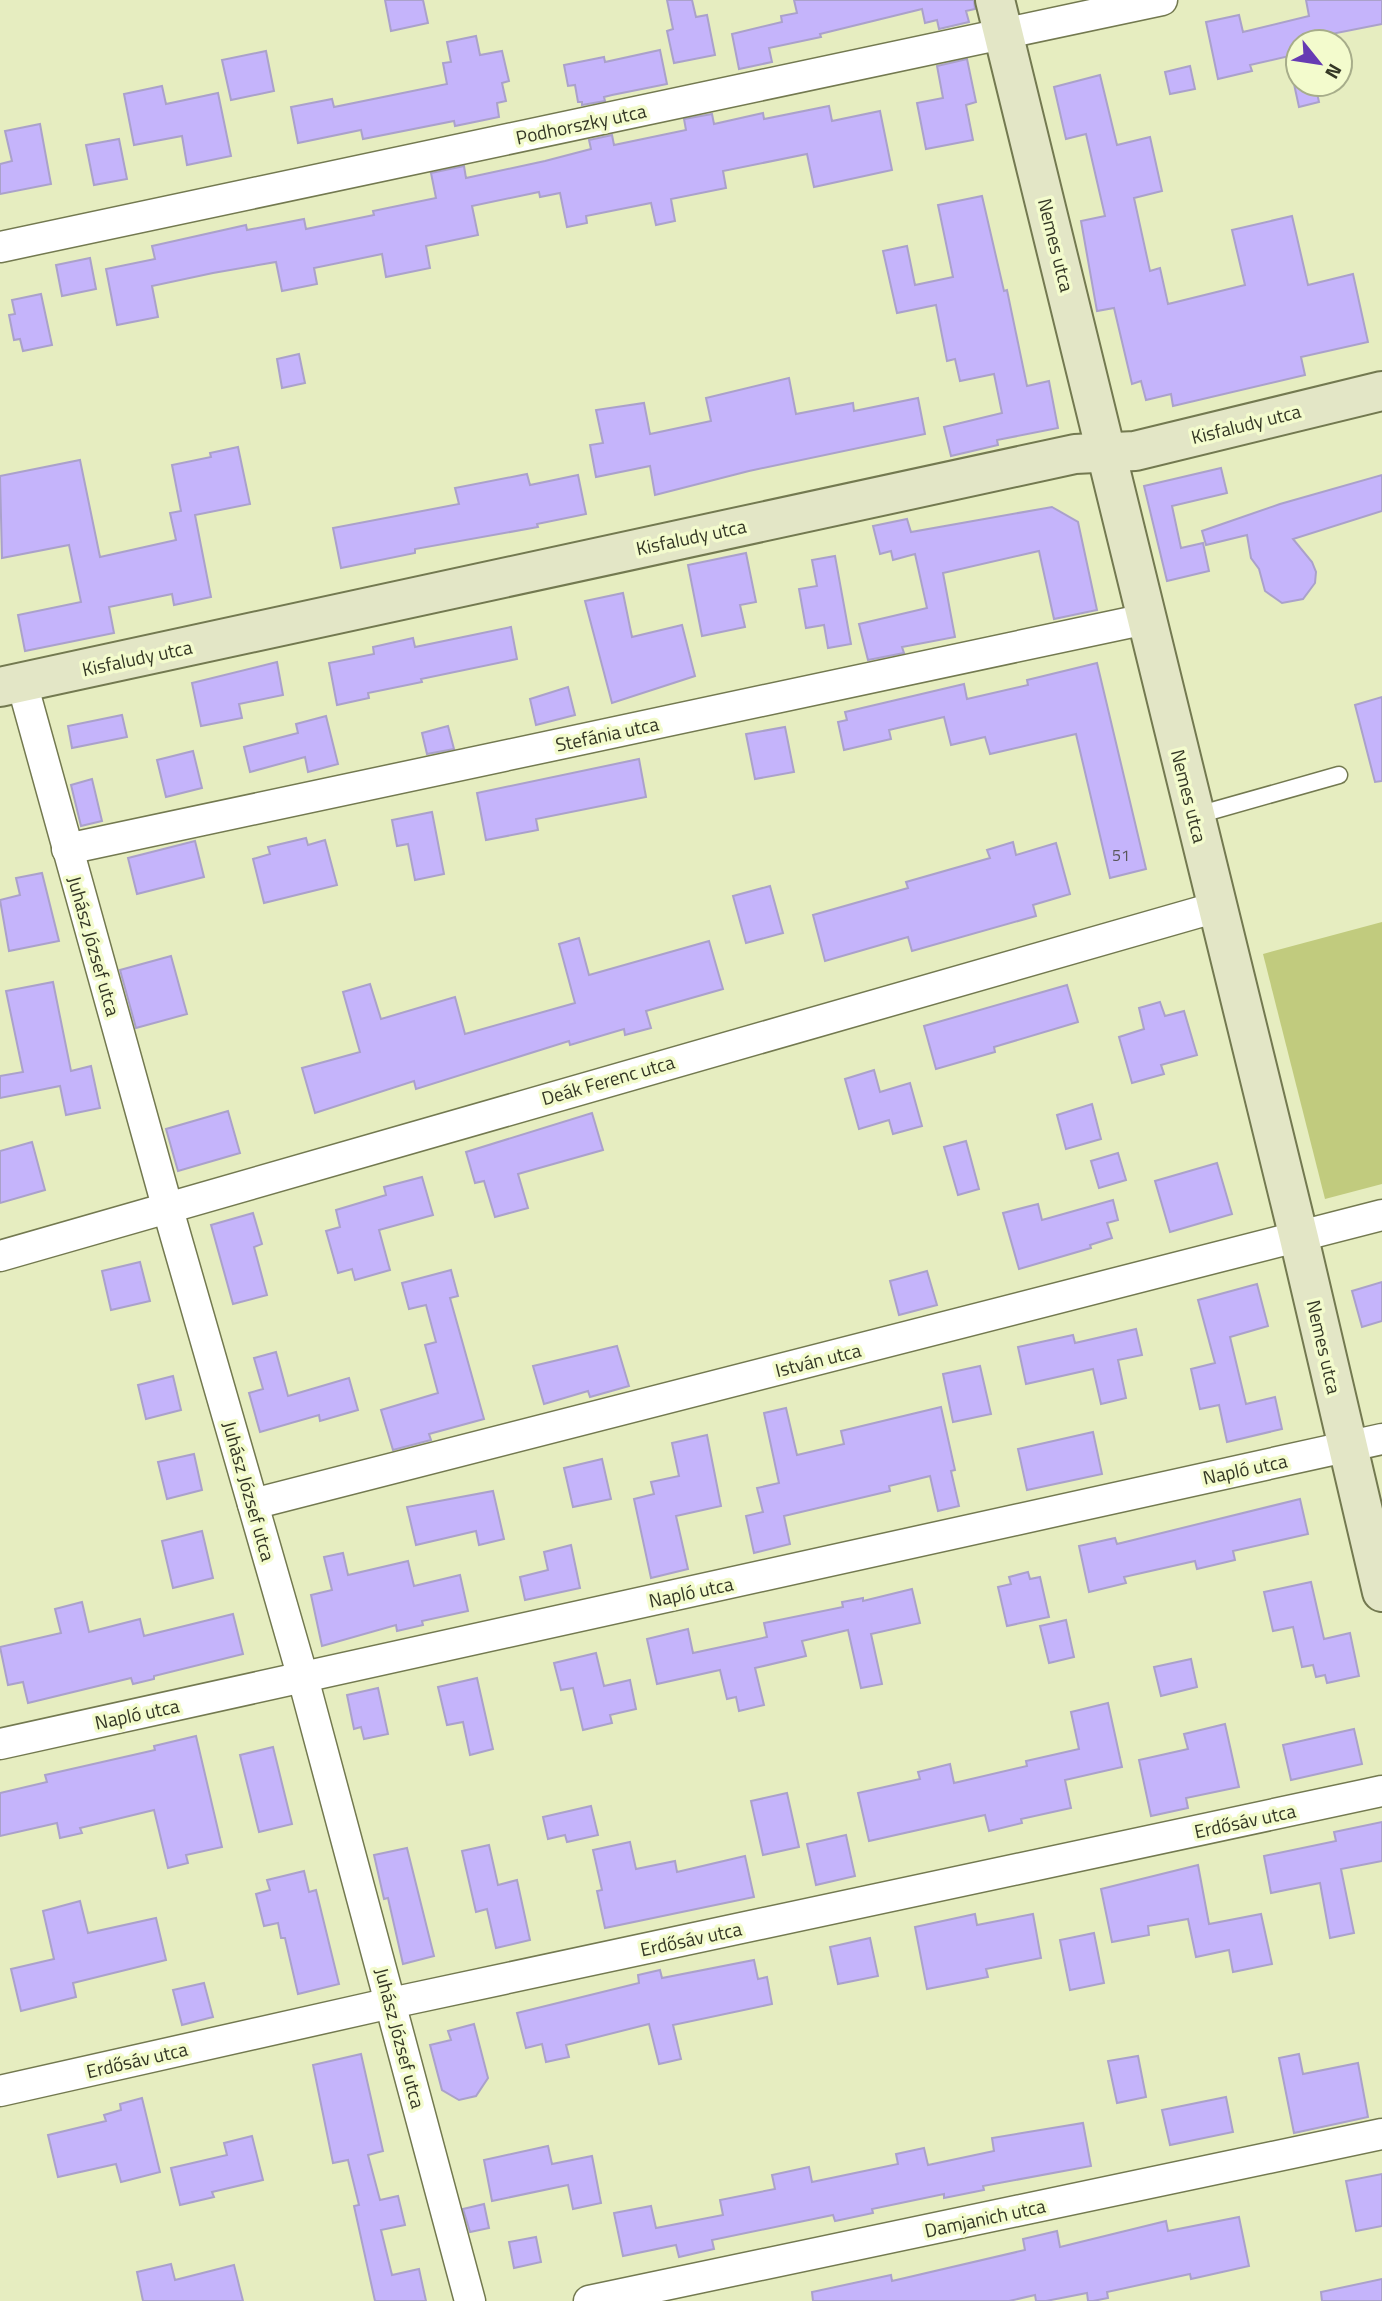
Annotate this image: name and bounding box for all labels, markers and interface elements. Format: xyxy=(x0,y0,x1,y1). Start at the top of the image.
north arrow xyxy=(1284,28,1354,98)
text: N xyxy=(1318,59,1350,85)
street label: Podhorszky utca xyxy=(513,95,649,151)
street label: Nemes utca xyxy=(1031,195,1082,295)
street label: Kisfaludy utca xyxy=(1188,396,1304,451)
street label: Kisfaludy utca xyxy=(633,511,749,562)
street label: Kisfaludy utca xyxy=(79,632,195,683)
street label: Stefánia utca xyxy=(553,708,662,759)
street label: Nemes utca xyxy=(1164,746,1215,846)
house number: 51 xyxy=(1112,843,1130,867)
street label: Juhász József utca xyxy=(61,872,128,1020)
street label: Deák Ferenc utca xyxy=(538,1047,678,1112)
street label: Nemes utca xyxy=(1300,1297,1349,1397)
street label: István utca xyxy=(772,1335,864,1384)
street label: Juhász József utca xyxy=(216,1417,283,1565)
street label: Napló utca xyxy=(1200,1445,1290,1492)
street label: Napló utca xyxy=(646,1568,736,1615)
street label: Napló utca xyxy=(92,1690,182,1737)
street label: Erdősáv utca xyxy=(1191,1796,1299,1845)
street label: Erdősáv utca xyxy=(637,1914,745,1963)
street label: Juhász József utca xyxy=(368,1964,433,2112)
street label: Erdősáv utca xyxy=(83,2034,191,2085)
street label: Damjanich utca xyxy=(922,2190,1048,2244)

